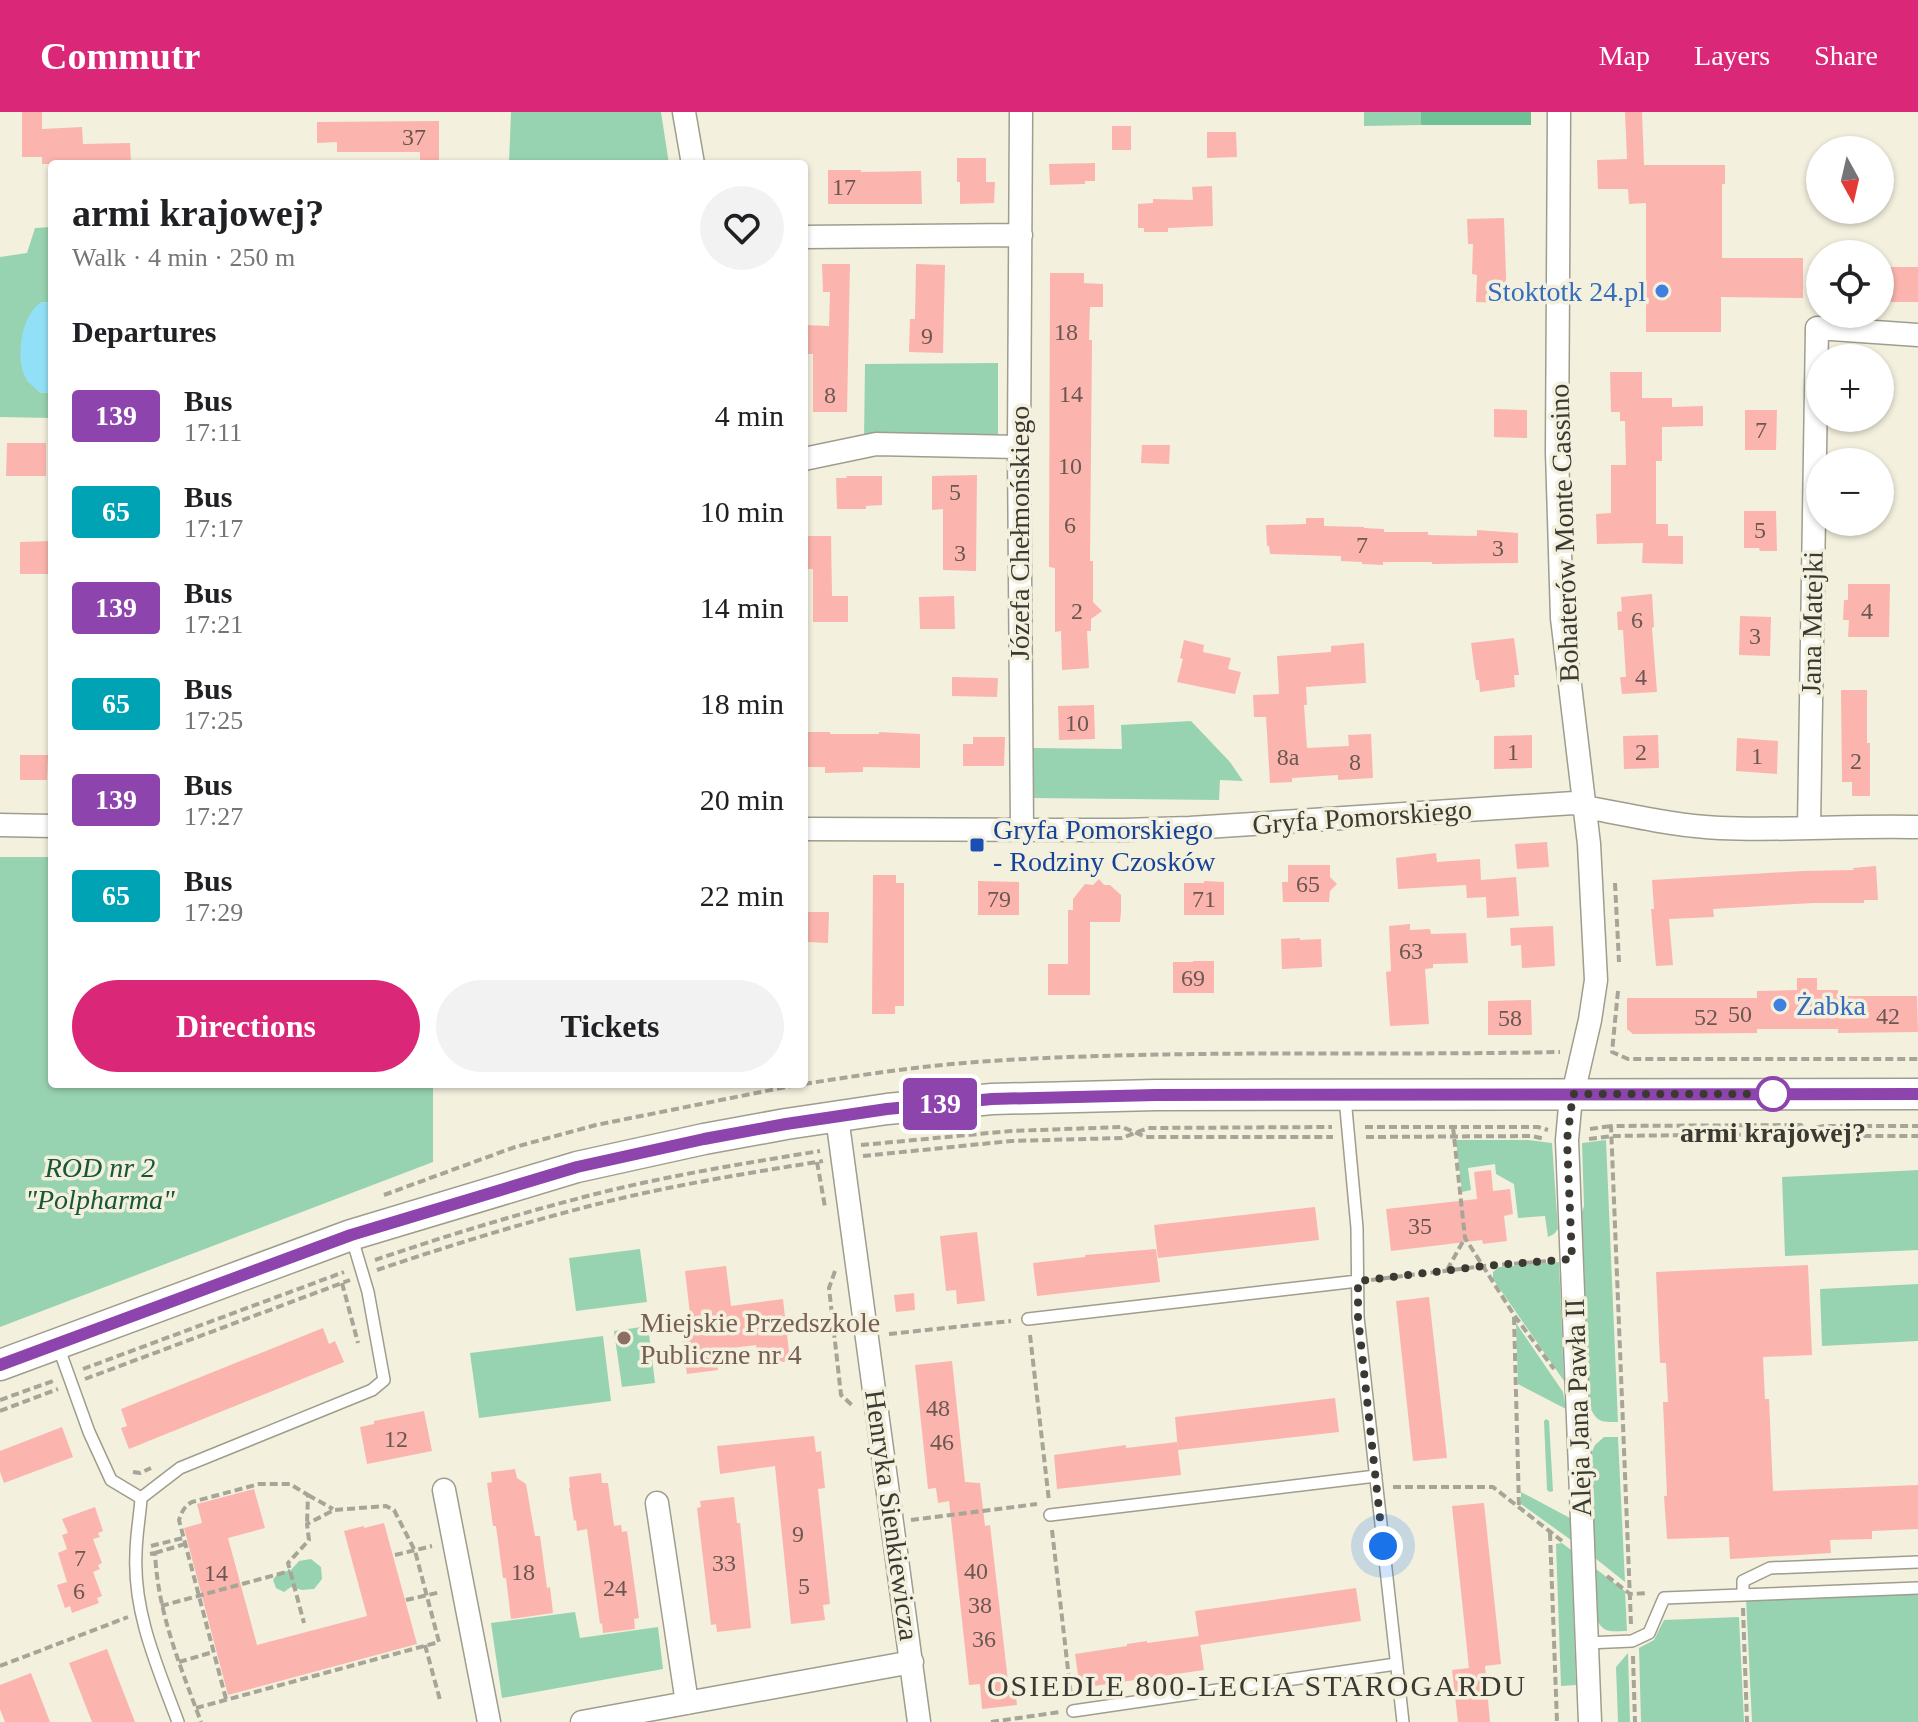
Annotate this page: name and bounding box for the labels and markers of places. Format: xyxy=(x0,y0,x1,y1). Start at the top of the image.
place label: Stoktotk 24.pl xyxy=(1487,276,1646,307)
marker: Stoktotk 24.pl xyxy=(1653,282,1671,300)
place label: Gryfa Pomorskiego - Rodziny Czosków xyxy=(993,814,1216,877)
marker: Gryfa Pomorskiego - Rodziny Czosków xyxy=(968,836,986,854)
place label: Żabka xyxy=(1796,990,1867,1021)
marker: Żabka xyxy=(1771,996,1789,1014)
marker: armi krajowej? xyxy=(1756,1077,1790,1111)
place label: armi krajowej? xyxy=(1680,1117,1866,1148)
place label: Miejskie Przedszkole Publiczne nr 4 xyxy=(640,1307,880,1370)
marker: Miejskie Przedszkole Publiczne nr 4 xyxy=(615,1329,633,1347)

